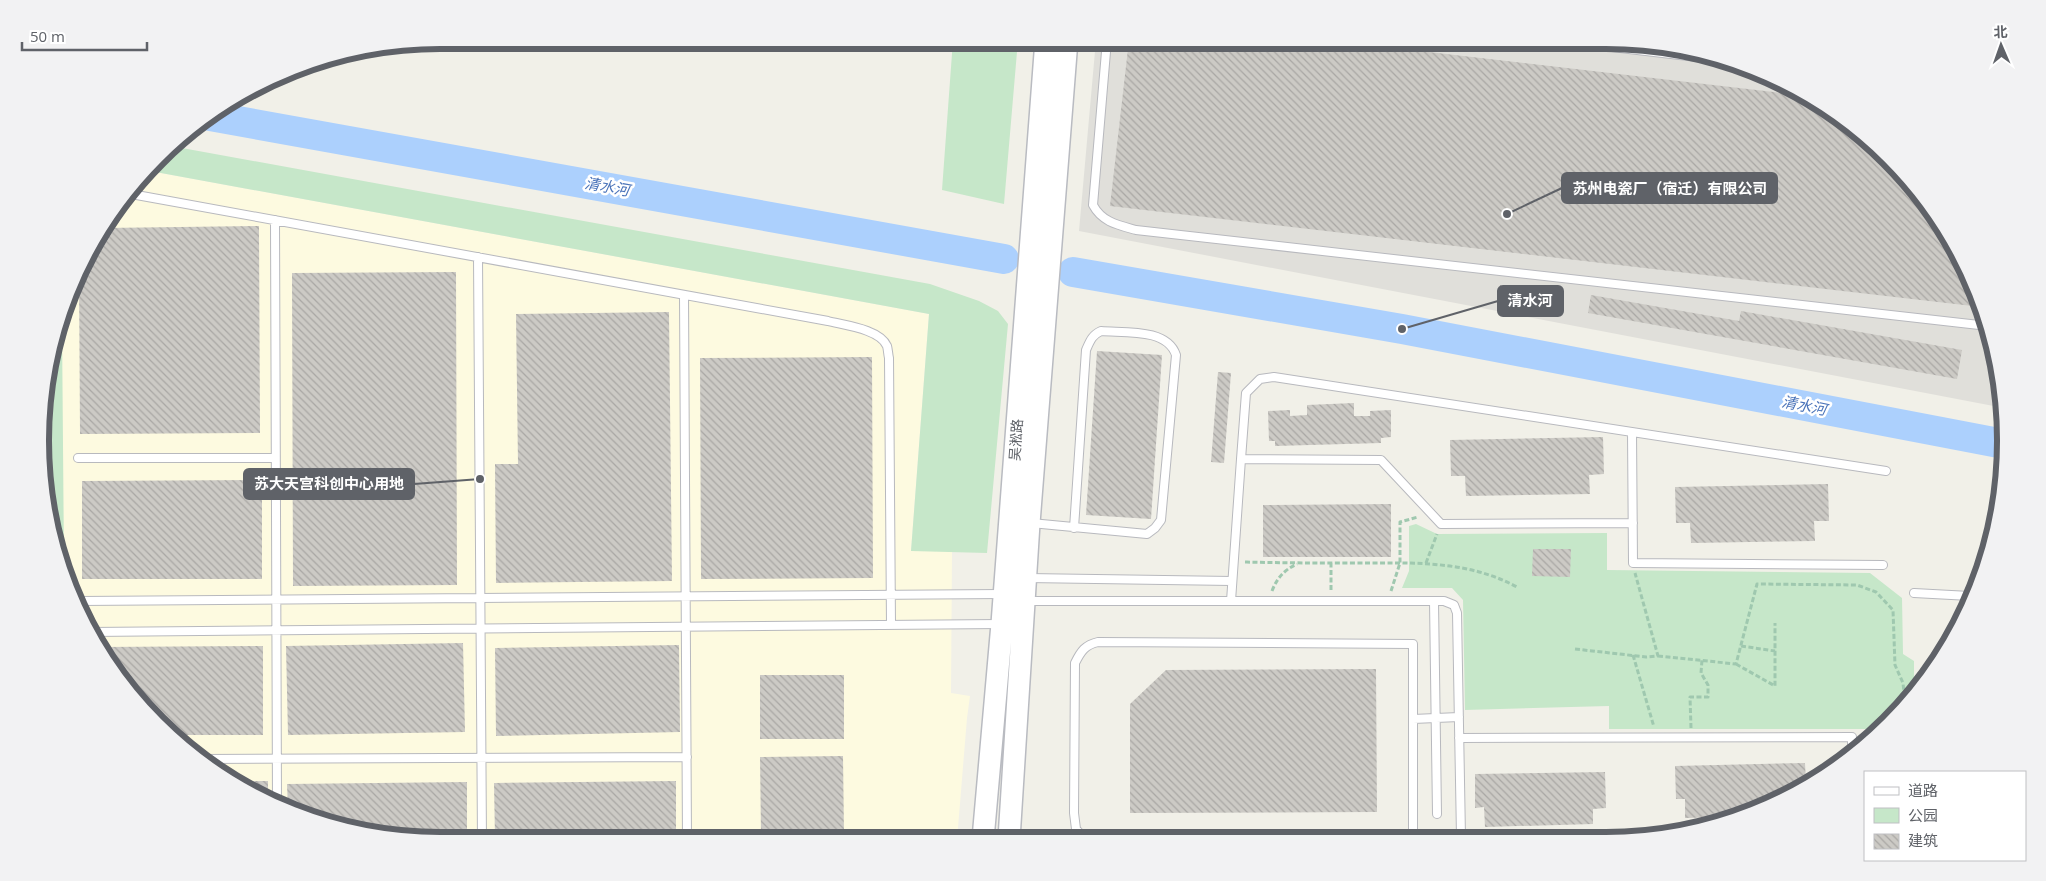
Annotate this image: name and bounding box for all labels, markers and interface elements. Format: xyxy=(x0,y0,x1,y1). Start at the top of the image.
scale bar xyxy=(22,20,148,52)
north arrow xyxy=(1976,20,2026,70)
text: 北 xyxy=(1993,22,2008,41)
text: 50 m xyxy=(30,26,65,46)
water label: 清水河 xyxy=(583,172,634,200)
callout: 苏州电瓷厂（宿迁）有限公司 xyxy=(1562,173,1777,203)
text: 苏州电瓷厂（宿迁）有限公司 xyxy=(1572,178,1768,198)
callout: 清水河 xyxy=(1498,286,1563,316)
text: 清水河 xyxy=(1507,290,1553,310)
water label: 清水河 xyxy=(1780,391,1831,420)
street label: 吴淞路 xyxy=(1005,418,1026,462)
callout: 苏大天宫科创中心用地 xyxy=(244,469,414,499)
text: 苏大天宫科创中心用地 xyxy=(254,473,404,493)
legend xyxy=(1864,771,2026,861)
text: 道路 xyxy=(1908,780,1938,800)
text: 公园 xyxy=(1908,805,1938,825)
text: 建筑 xyxy=(1908,830,1938,850)

